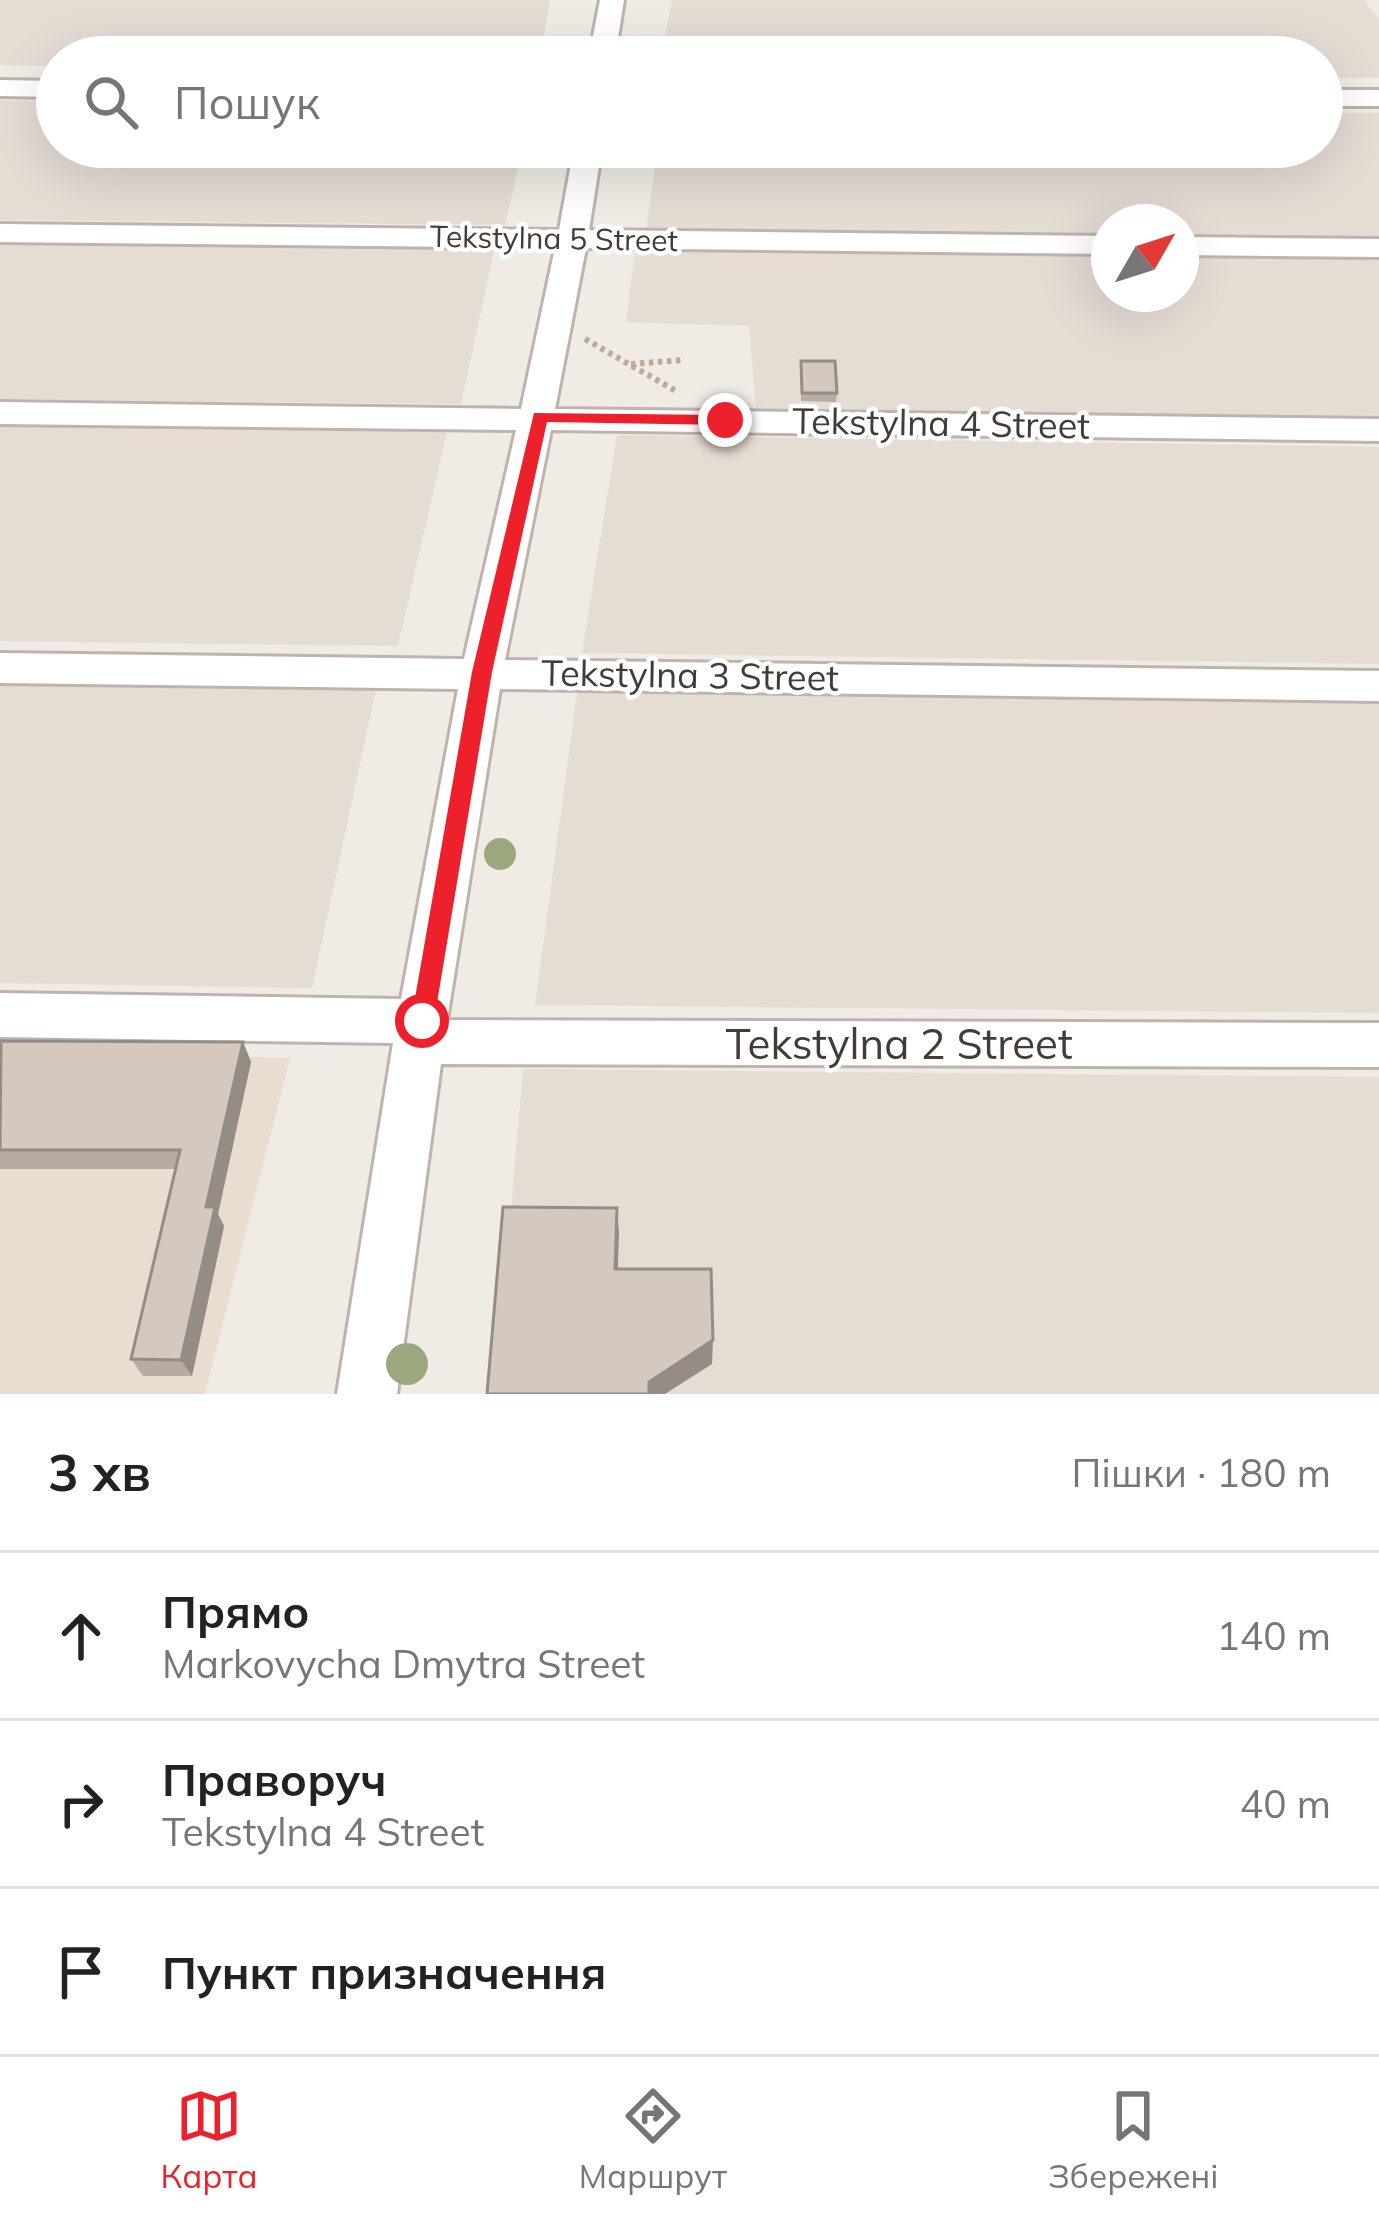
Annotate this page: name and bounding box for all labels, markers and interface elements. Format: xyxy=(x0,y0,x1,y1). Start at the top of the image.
search box xyxy=(36,36,1343,168)
icon: search xyxy=(78,69,144,135)
text: Пошук xyxy=(174,74,320,130)
north arrow xyxy=(1091,204,1199,312)
street label: Tekstylna 5 Street xyxy=(430,217,678,259)
route end xyxy=(698,393,752,447)
street label: Tekstylna 4 Street xyxy=(792,397,1090,448)
street label: Tekstylna 3 Street xyxy=(541,649,839,700)
route start xyxy=(395,994,449,1048)
street label: Tekstylna 2 Street xyxy=(725,1017,1073,1070)
text: 3 хв xyxy=(48,1440,151,1504)
text: Пішки · 180 m xyxy=(1071,1448,1331,1497)
text: Прямо xyxy=(162,1583,310,1639)
icon: ahead xyxy=(48,1603,114,1669)
text: 140 m xyxy=(1216,1611,1331,1660)
text: Markovycha Dmytra Street xyxy=(162,1639,645,1688)
text: Праворуч xyxy=(162,1751,387,1807)
icon: right xyxy=(48,1771,114,1837)
text: 40 m xyxy=(1240,1779,1331,1828)
text: Tekstylna 4 Street xyxy=(162,1807,484,1856)
icon: arrive xyxy=(48,1939,114,2005)
text: Пункт призначення xyxy=(162,1944,606,2000)
tab: Карта xyxy=(161,2083,258,2196)
tab: Маршрут xyxy=(579,2083,727,2196)
tab: Збережені xyxy=(1048,2083,1218,2196)

